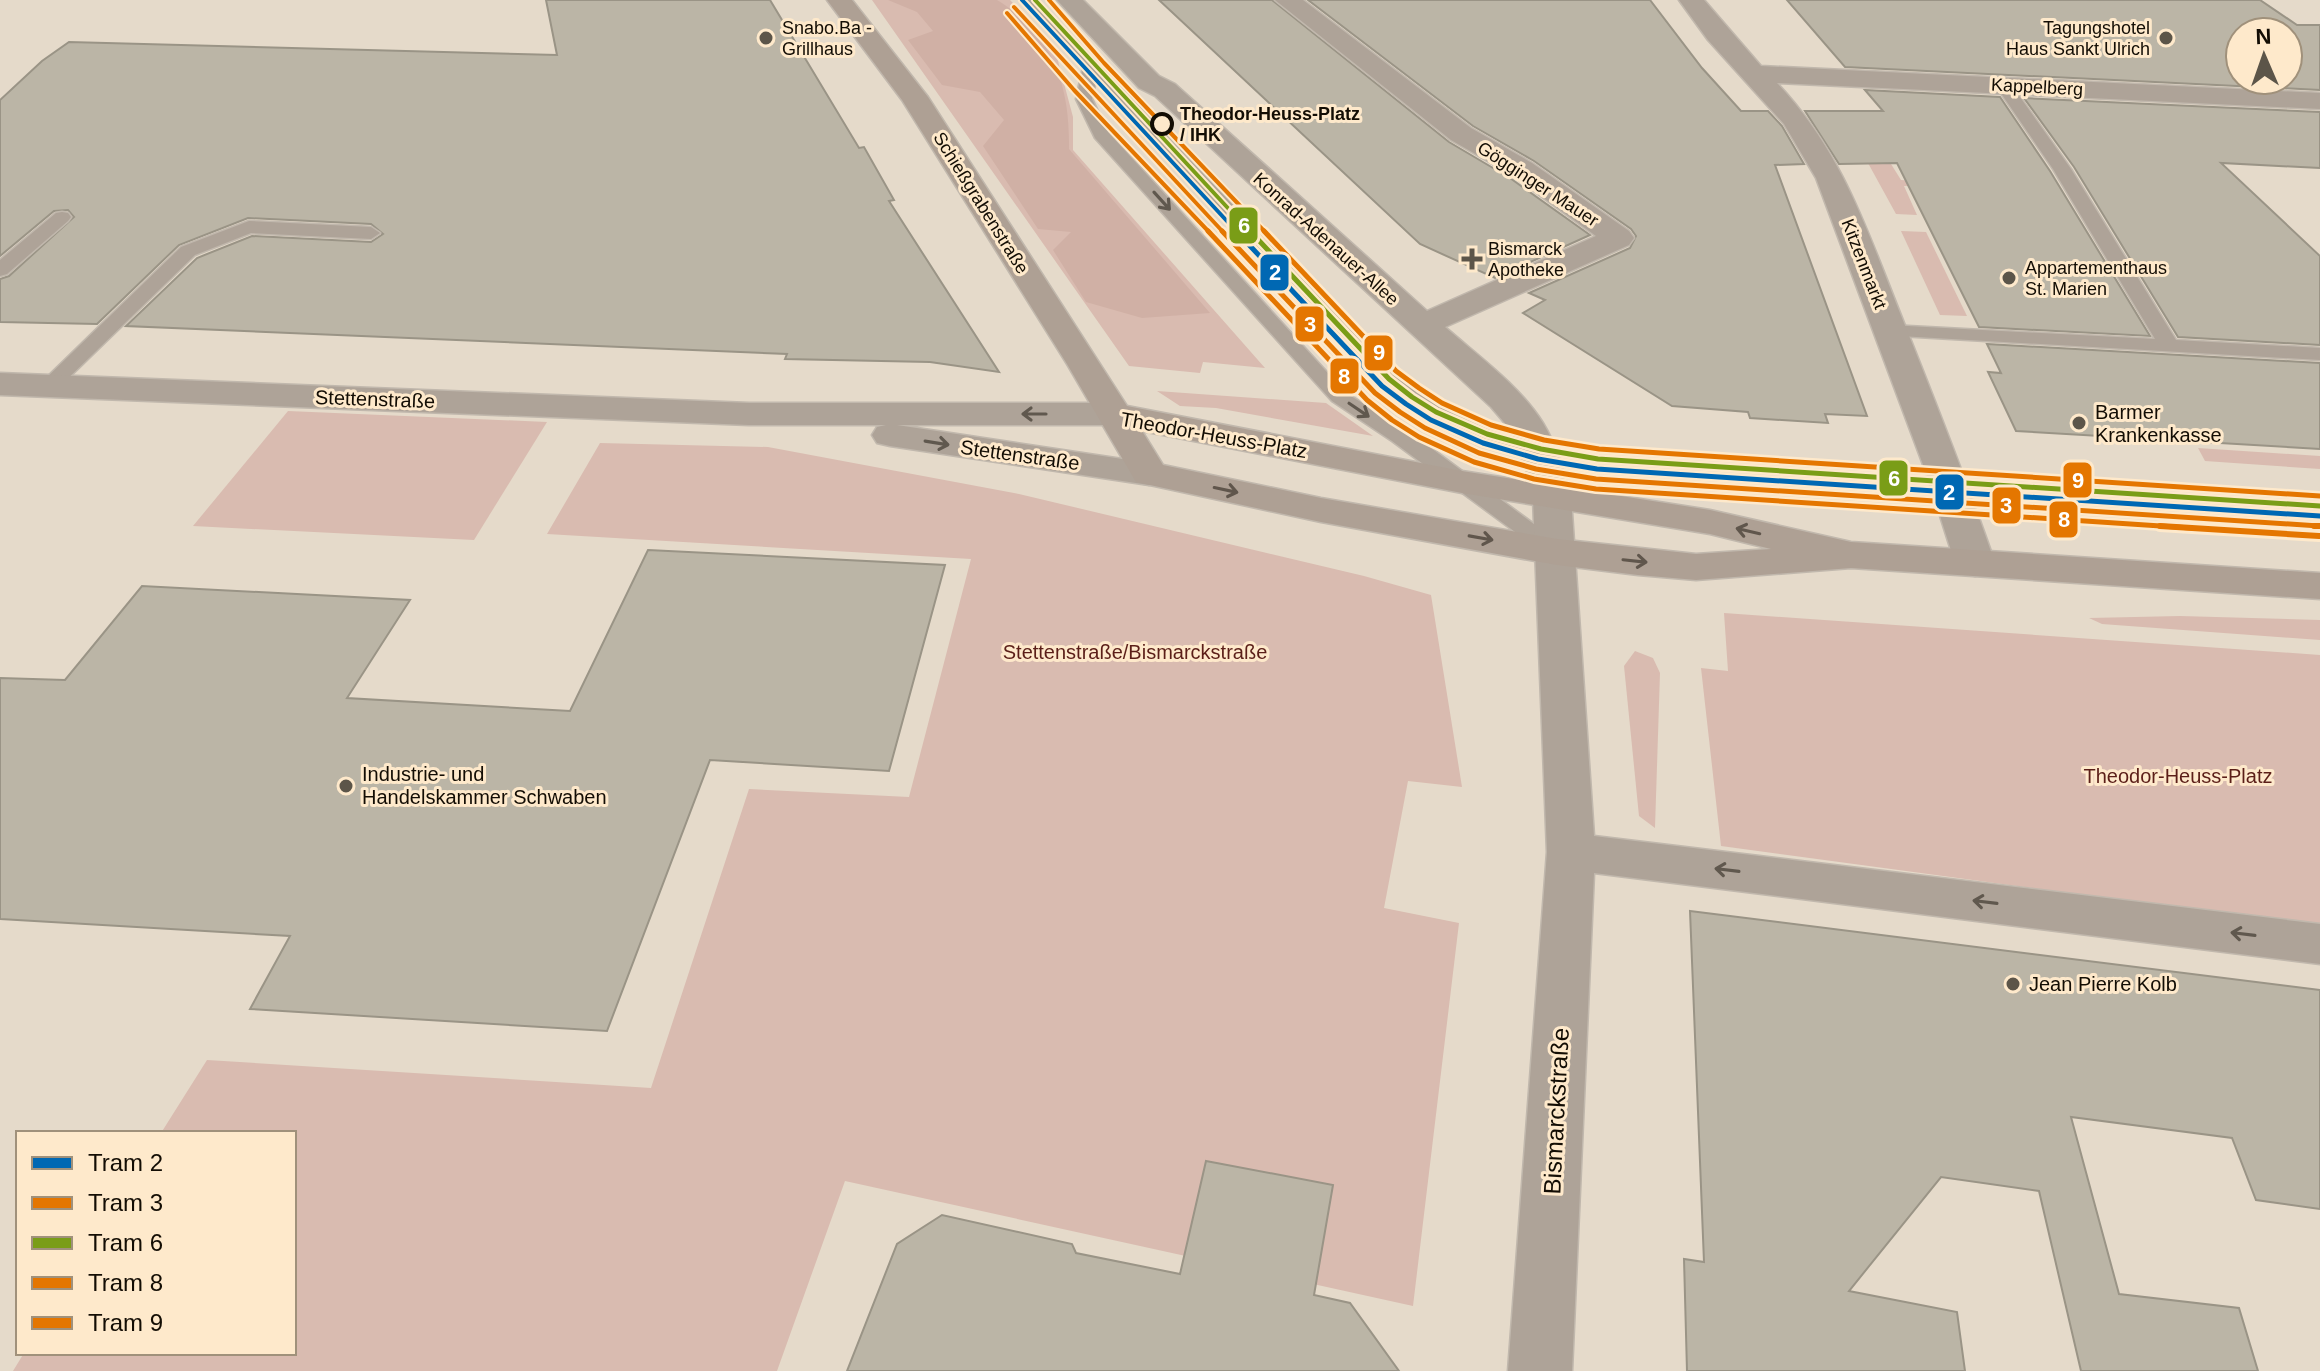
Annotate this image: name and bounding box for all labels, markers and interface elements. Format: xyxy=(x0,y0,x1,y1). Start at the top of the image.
north arrow xyxy=(2224,16,2304,96)
place label: Snabo.Ba - Grillhaus xyxy=(782,18,872,59)
place label: Tagungshotel Haus Sankt Ulrich xyxy=(2006,18,2150,59)
text: N xyxy=(2255,24,2272,49)
marker: Snabo.Ba - Grillhaus xyxy=(757,29,775,47)
marker: Tagungshotel Haus Sankt Ulrich xyxy=(2157,29,2175,47)
street label: Kappelberg xyxy=(1991,75,2083,99)
place label: Theodor-Heuss-Platz / IHK xyxy=(1180,104,1360,145)
marker: Theodor-Heuss-Platz / IHK xyxy=(1151,113,1173,135)
street label: Schießgrabenstraße xyxy=(929,129,1033,277)
street label: Gögginger Mauer xyxy=(1474,137,1602,231)
street label: Konrad-Adenauer-Allee xyxy=(1249,169,1403,309)
one-way arrow xyxy=(1152,191,1170,211)
line badge: 6 xyxy=(1228,206,1259,245)
text: 6 xyxy=(1238,213,1250,238)
street label: Kitzenmarkt xyxy=(1838,216,1890,312)
place label: Bismarck Apotheke xyxy=(1488,239,1564,280)
marker: Bismarck Apotheke xyxy=(1463,250,1481,268)
line badge: 2 xyxy=(1259,253,1290,292)
place label: Appartementhaus St. Marien xyxy=(2025,258,2167,299)
text: 2 xyxy=(1269,260,1281,285)
marker: Appartementhaus St. Marien xyxy=(2000,269,2018,287)
line badge: 3 xyxy=(1294,305,1325,343)
text: 3 xyxy=(1304,312,1316,337)
line badge: 9 xyxy=(1363,334,1394,372)
text: 9 xyxy=(1373,340,1385,365)
line badge: 8 xyxy=(1329,357,1360,395)
text: 8 xyxy=(1338,364,1350,389)
street label: Stettenstraße xyxy=(315,386,435,412)
place label: Barmer Krankenkasse xyxy=(2095,401,2222,446)
one-way arrow xyxy=(1348,402,1370,418)
one-way arrow xyxy=(1021,406,1048,422)
street label: Theodor-Heuss-Platz xyxy=(1119,408,1309,462)
marker: Barmer Krankenkasse xyxy=(2070,414,2088,432)
one-way arrow xyxy=(924,436,949,451)
street label: Stettenstraße xyxy=(959,436,1081,474)
line badge: 6 xyxy=(1878,459,1909,497)
line badge: 9 xyxy=(2062,461,2093,499)
text: 6 xyxy=(1888,466,1900,491)
text: 9 xyxy=(2072,468,2084,493)
line badge: 2 xyxy=(1934,473,1965,511)
text: 2 xyxy=(1943,480,1955,505)
one-way arrow xyxy=(1213,483,1238,498)
line badge: 3 xyxy=(1991,486,2022,525)
text: 3 xyxy=(2000,493,2012,518)
line badge: 8 xyxy=(2048,500,2079,539)
text: 8 xyxy=(2058,507,2070,532)
one-way arrow xyxy=(1736,523,1761,538)
one-way arrow xyxy=(1468,532,1493,547)
one-way arrow xyxy=(1621,554,1648,569)
park label: Stettenstraße/Bismarckstraße xyxy=(1003,641,1267,663)
place label: Industrie- und Handelskammer Schwaben xyxy=(362,763,607,808)
park label: Theodor-Heuss-Platz xyxy=(2084,765,2272,787)
marker: Industrie- und Handelskammer Schwaben xyxy=(337,777,355,795)
one-way arrow xyxy=(1714,863,1740,878)
one-way arrow xyxy=(1972,894,1998,909)
one-way arrow xyxy=(2230,926,2256,941)
place label: Jean Pierre Kolb xyxy=(2029,973,2177,995)
marker: Jean Pierre Kolb xyxy=(2004,975,2022,993)
street label: Bismarckstraße xyxy=(1538,1027,1574,1195)
legend xyxy=(16,1131,296,1355)
text: Tram 2 xyxy=(88,1149,163,1176)
text: Tram 3 xyxy=(88,1189,163,1216)
text: Tram 6 xyxy=(88,1229,163,1256)
text: Tram 8 xyxy=(88,1269,163,1296)
text: Tram 9 xyxy=(88,1309,163,1336)

